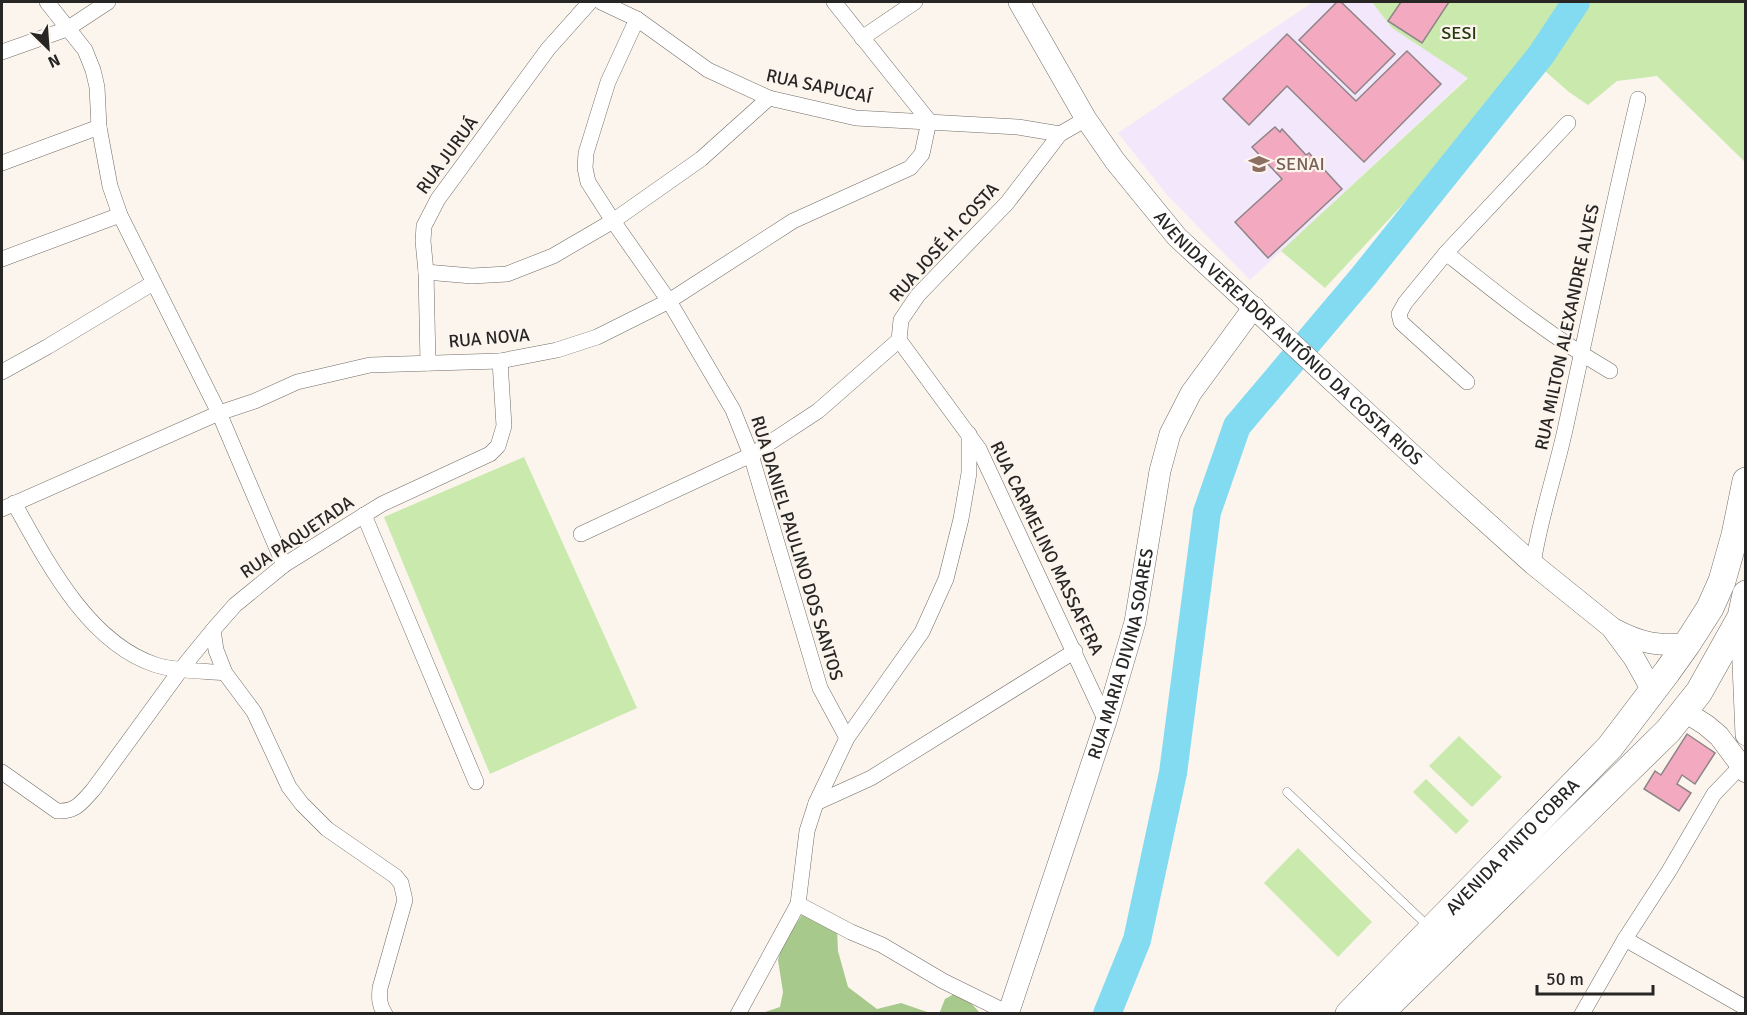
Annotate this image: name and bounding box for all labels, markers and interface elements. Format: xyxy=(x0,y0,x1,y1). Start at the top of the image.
north arrow xyxy=(18,18,78,78)
park label: SESI xyxy=(1441,22,1477,44)
text: N xyxy=(45,49,63,72)
street label: RUA SAPUCAÍ xyxy=(764,64,875,108)
street label: RUA JURUÁ xyxy=(411,112,483,198)
school or university icon: SENAI xyxy=(1247,152,1271,176)
place label: SENAI xyxy=(1276,153,1325,175)
street label: RUA JOSÉ H. COSTA xyxy=(885,178,1003,306)
street label: RUA MILTON ALEXANDRE ALVES xyxy=(1530,202,1604,452)
street label: AVENIDA VEREADOR ANTÔNIO DA COSTA RIOS xyxy=(1149,206,1427,470)
street label: RUA NOVA xyxy=(447,323,531,353)
street label: RUA DANIEL PAULINO DOS SANTOS xyxy=(746,413,848,683)
street label: RUA CARMELINO MASSAFERA xyxy=(986,438,1108,658)
street label: RUA PAQUETADA xyxy=(236,491,358,583)
street label: RUA MARIA DIVINA SOARES xyxy=(1083,547,1158,762)
street label: AVENIDA PINTO COBRA xyxy=(1441,774,1584,919)
scale bar xyxy=(1537,958,1652,996)
text: 50 m xyxy=(1546,968,1584,990)

